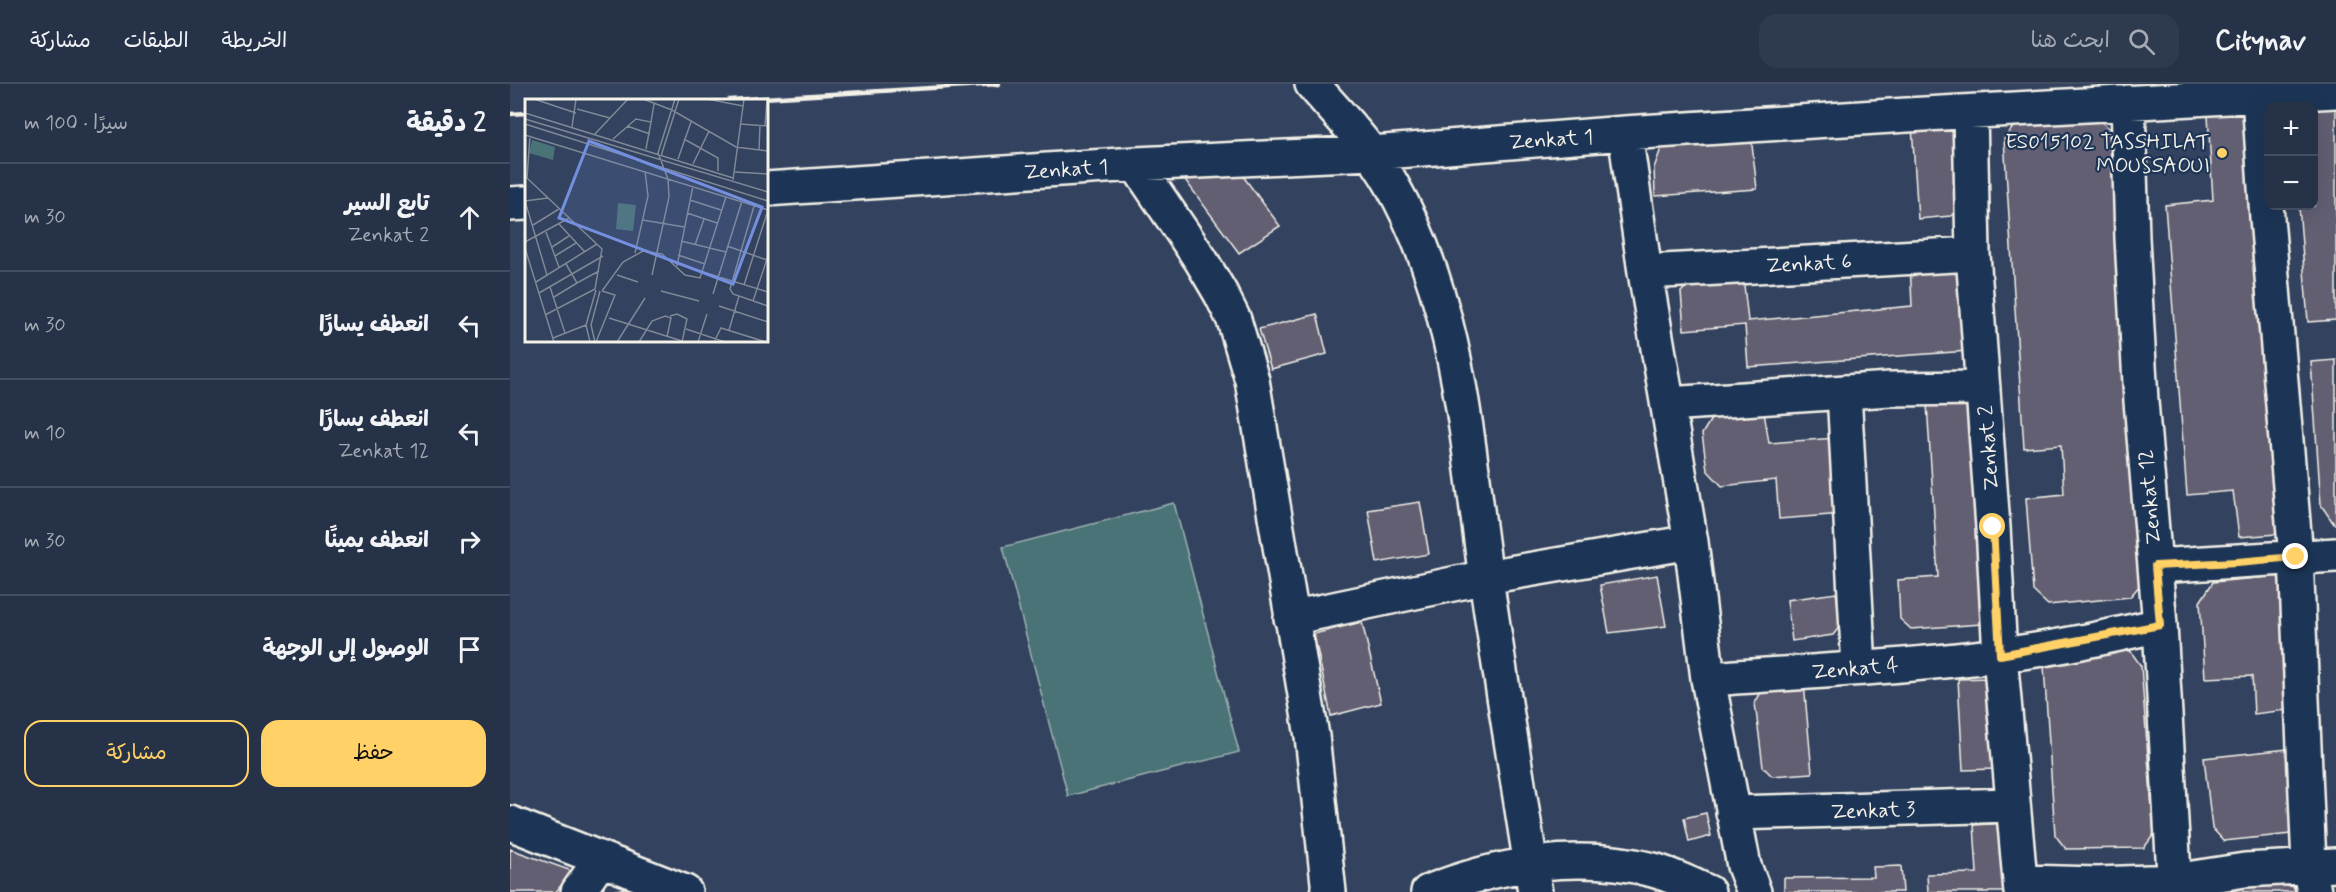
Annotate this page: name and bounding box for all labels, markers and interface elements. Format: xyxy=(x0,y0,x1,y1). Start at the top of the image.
search box xyxy=(1759,14,2179,68)
text: Citynav xyxy=(2215,23,2306,60)
icon: search xyxy=(2125,25,2158,58)
text: مشاركة xyxy=(30,27,91,55)
text: الطبقات xyxy=(124,27,189,55)
text: الخريطة xyxy=(222,27,287,55)
text: ابحث هنا xyxy=(2030,27,2110,55)
inset map xyxy=(525,99,768,342)
map controls xyxy=(2264,102,2318,210)
button: + xyxy=(2264,102,2318,156)
text: 2 دقيقة xyxy=(406,107,486,141)
text: سيرًا · 100 m xyxy=(24,110,128,137)
street label: Zenkat 1 xyxy=(1508,123,1594,157)
place label: ES015102 TASSHILAT MOUSSAOUI xyxy=(2005,128,2210,180)
marker: ES015102 TASSHILAT MOUSSAOUI xyxy=(2215,146,2229,160)
street label: Zenkat 1 xyxy=(1023,153,1109,187)
button: − xyxy=(2264,156,2318,210)
text: تابع السير xyxy=(345,190,429,218)
icon: ahead xyxy=(453,201,486,234)
text: 30 m xyxy=(24,204,66,231)
text: Zenkat 2 xyxy=(348,222,429,249)
street label: Zenkat 6 xyxy=(1765,248,1853,280)
icon: left xyxy=(453,309,486,342)
text: انعطف يسارًا xyxy=(319,311,429,339)
text: 30 m xyxy=(24,312,66,339)
street label: Zenkat 2 xyxy=(1972,404,2006,491)
text: انعطف يسارًا xyxy=(319,406,429,434)
icon: left xyxy=(453,417,486,450)
text: 10 m xyxy=(24,420,66,447)
text: Zenkat 12 xyxy=(338,438,429,465)
street label: Zenkat 12 xyxy=(2132,448,2168,546)
route start xyxy=(1979,513,2005,539)
icon: right xyxy=(453,525,486,558)
text: انعطف يمينًا xyxy=(325,527,429,555)
text: 30 m xyxy=(24,528,66,555)
route end xyxy=(2282,543,2308,569)
icon: arrive xyxy=(453,633,486,666)
text: الوصول إلى الوجهة xyxy=(262,635,429,663)
street label: Zenkat 4 xyxy=(1810,651,1900,687)
button: مشاركة xyxy=(24,720,249,787)
button: حفظ xyxy=(261,720,486,787)
street label: Zenkat 3 xyxy=(1830,796,1916,826)

